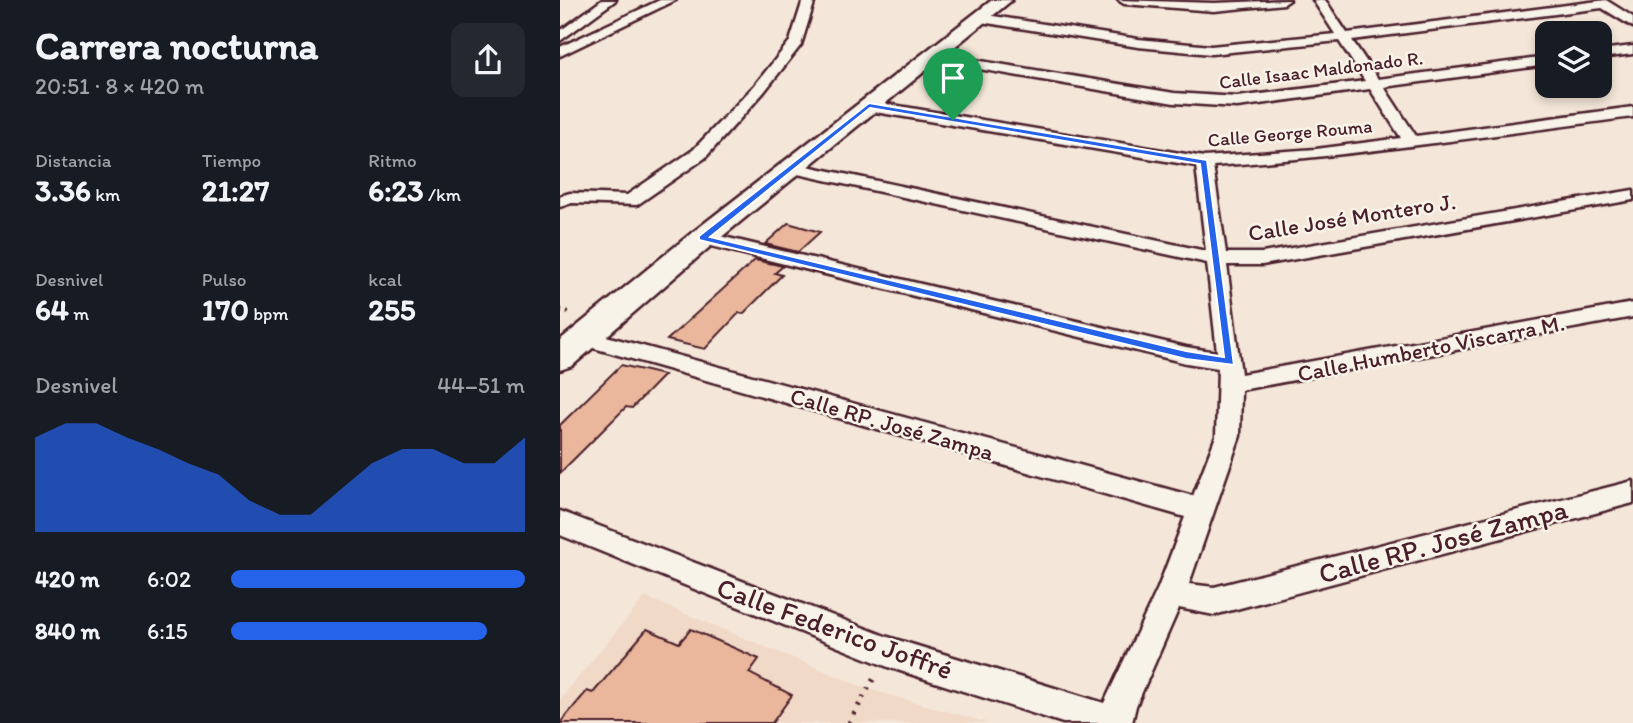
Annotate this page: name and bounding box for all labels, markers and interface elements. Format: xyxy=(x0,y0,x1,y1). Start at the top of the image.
map controls xyxy=(1535,21,1612,98)
button: layers xyxy=(1535,21,1612,98)
text: Carrera nocturna xyxy=(35,23,318,69)
button: share xyxy=(451,23,525,97)
street label: Calle Isaac Maldonado R. xyxy=(1218,46,1424,94)
pin xyxy=(923,48,983,120)
icon: arrive xyxy=(934,59,972,97)
text: 20:51 · 8 × 420 m xyxy=(35,72,204,100)
street label: Calle George Rouma xyxy=(1207,114,1373,152)
text: Distancia xyxy=(35,149,112,172)
text: Tiempo xyxy=(202,149,261,172)
text: Ritmo xyxy=(368,149,417,172)
text: 3.36 xyxy=(35,172,91,209)
text: 21:27 xyxy=(202,172,269,209)
text: 6:23 xyxy=(368,172,424,209)
text: km xyxy=(91,183,120,206)
text: /km xyxy=(424,183,461,206)
street label: Calle José Montero J. xyxy=(1246,187,1458,247)
text: Desnivel xyxy=(35,268,103,291)
text: Pulso xyxy=(202,268,247,291)
text: kcal xyxy=(368,268,402,291)
text: 64 xyxy=(35,291,69,328)
text: 170 xyxy=(202,291,249,328)
text: 255 xyxy=(368,291,416,328)
text: m xyxy=(69,302,89,325)
text: bpm xyxy=(249,302,288,325)
street label: Calle Humberto Viscarra M. xyxy=(1295,308,1567,388)
text: Desnivel xyxy=(35,371,118,399)
text: 44–51 m xyxy=(437,371,525,399)
street label: Calle RP. José Zampa xyxy=(787,382,997,466)
street label: Calle RP. José Zampa xyxy=(1315,491,1572,591)
text: 420 m xyxy=(35,565,100,593)
text: 6:02 xyxy=(147,565,191,593)
street label: Calle Federico Joffré xyxy=(712,570,958,686)
text: 840 m xyxy=(35,617,100,645)
text: 6:15 xyxy=(147,617,188,645)

